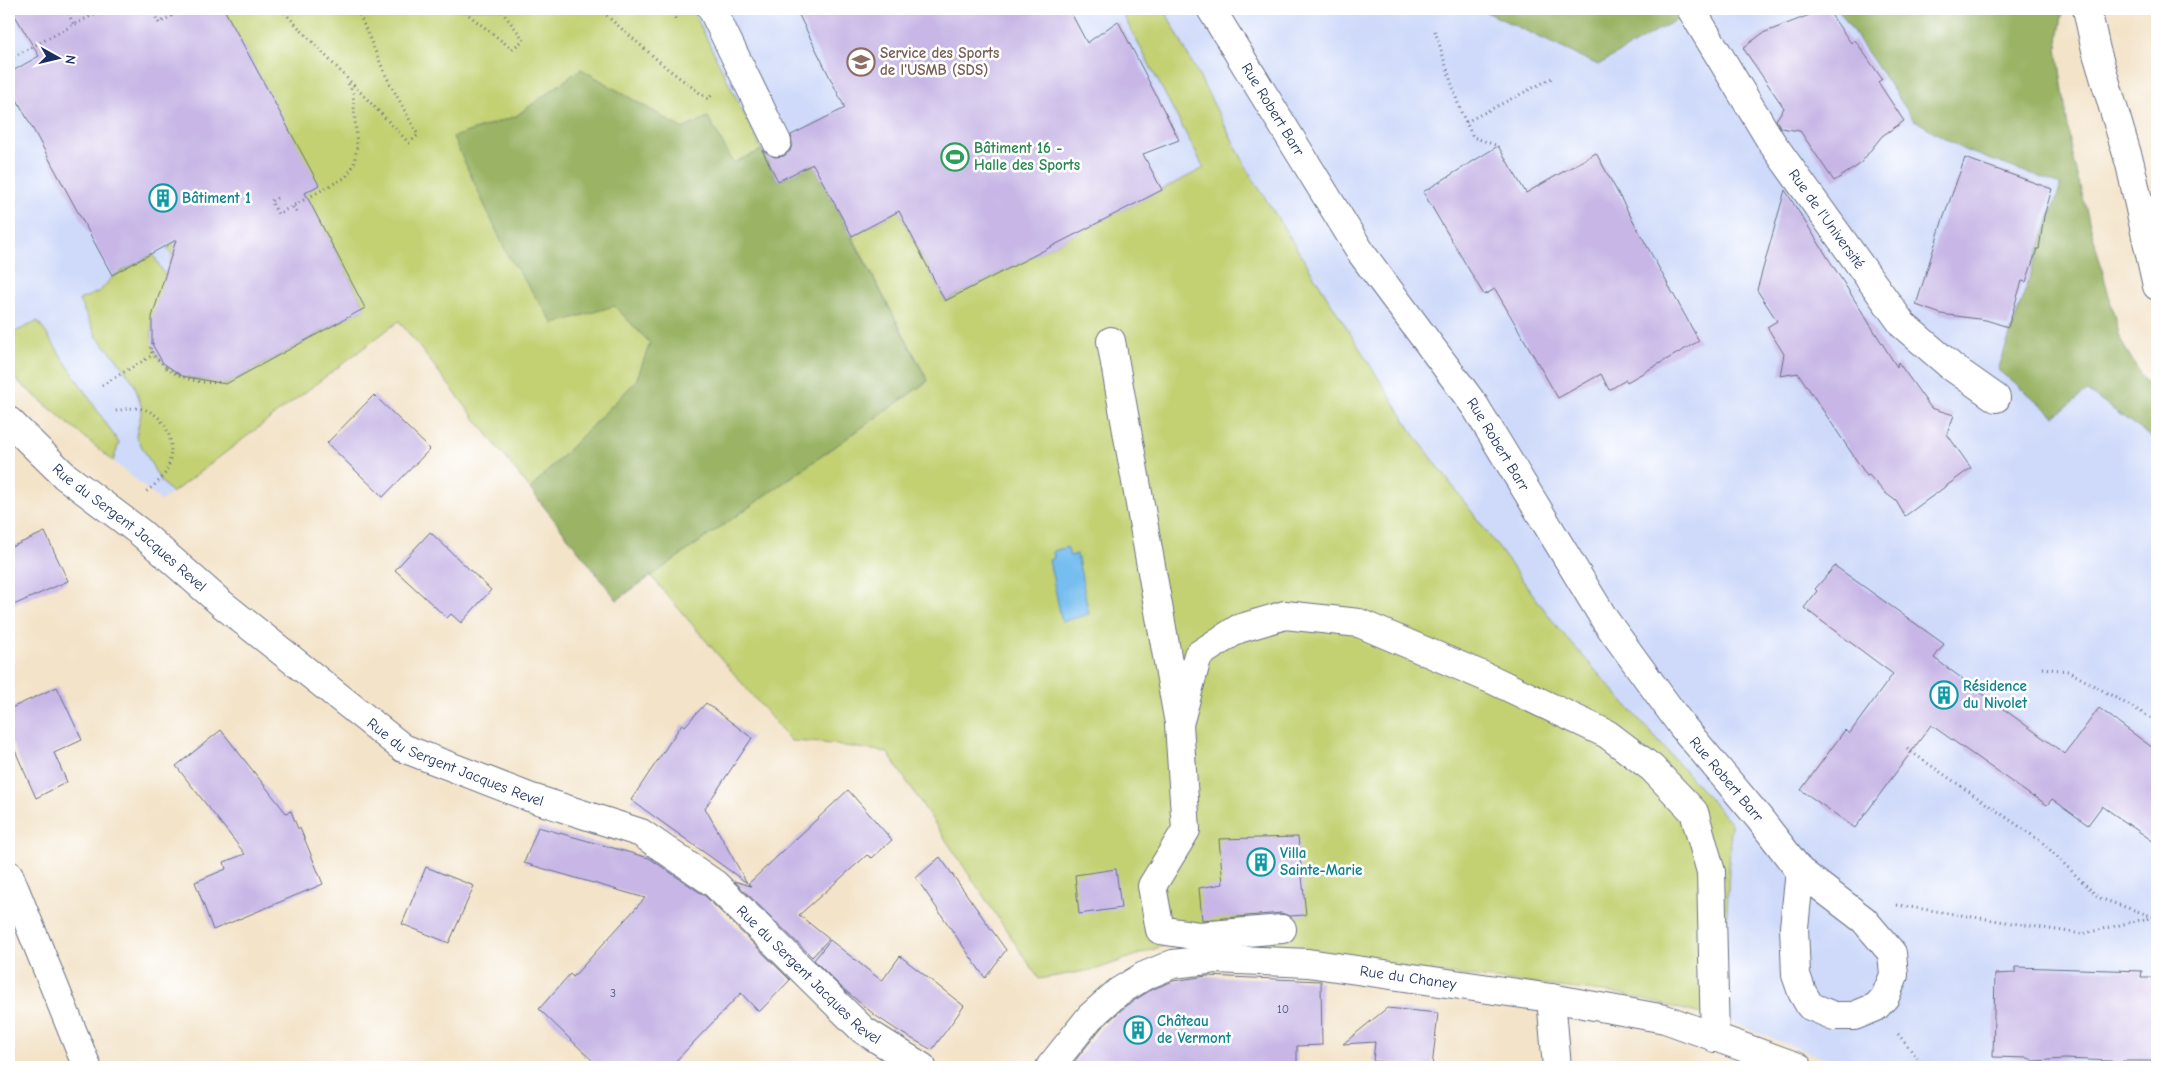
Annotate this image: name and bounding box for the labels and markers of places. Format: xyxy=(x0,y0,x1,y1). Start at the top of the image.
place label: Service des Sports de l'USMB (SDS) xyxy=(880,44,999,79)
school or university icon: Service des Sports de l'USMB (SDS) xyxy=(846,47,876,77)
place label: Bâtiment 16 - Halle des Sports xyxy=(974,139,1080,174)
sports icon: Bâtiment 16 - Halle des Sports xyxy=(940,142,970,172)
building icon: Bâtiment 1 xyxy=(148,183,178,213)
place label: Bâtiment 1 xyxy=(182,189,251,207)
place label: Résidence du Nivolet xyxy=(1963,677,2028,712)
building icon: Résidence du Nivolet xyxy=(1929,680,1959,710)
place label: Villa Sainte-Marie xyxy=(1280,844,1362,879)
building icon: Villa Sainte-Marie xyxy=(1246,847,1276,877)
place label: Château de Vermont xyxy=(1157,1012,1232,1047)
building icon: Château de Vermont xyxy=(1123,1015,1153,1045)

